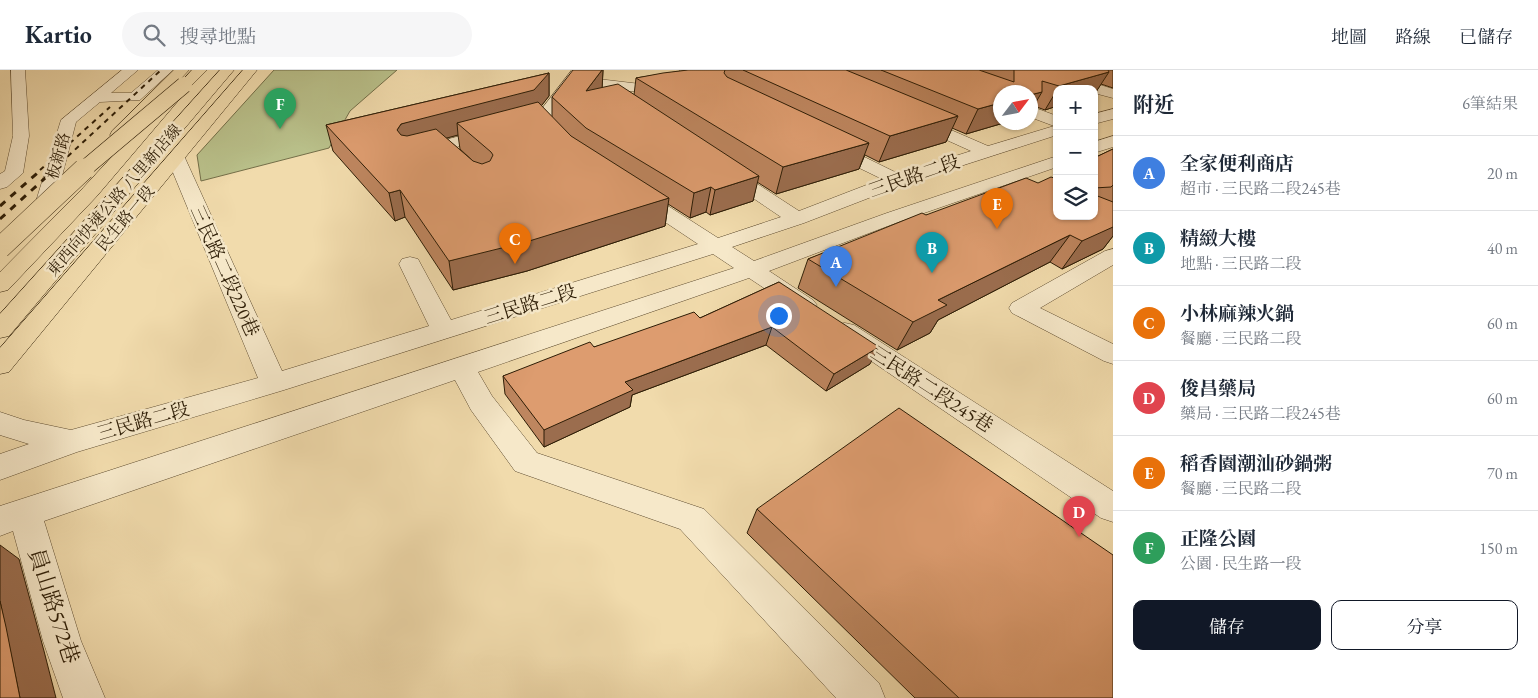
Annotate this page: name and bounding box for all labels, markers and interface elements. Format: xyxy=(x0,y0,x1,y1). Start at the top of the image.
search box xyxy=(122,12,472,57)
text: Kartio xyxy=(25,19,92,50)
icon: search xyxy=(140,21,168,49)
text: 搜尋地點 xyxy=(180,24,256,49)
text: 地圖 xyxy=(1331,25,1367,48)
text: 路線 xyxy=(1395,25,1431,48)
text: 已儲存 xyxy=(1459,25,1513,48)
north arrow xyxy=(993,85,1038,130)
map controls xyxy=(1053,85,1098,220)
button: + xyxy=(1053,85,1098,130)
pin: F xyxy=(264,88,296,129)
text: 附近 xyxy=(1133,91,1175,118)
text: 6筆結果 xyxy=(1462,93,1518,114)
street label: 東西向快速公路 八里新店線 xyxy=(42,119,186,281)
street label: 板新路 xyxy=(41,130,75,182)
button: − xyxy=(1053,130,1098,175)
street label: 三民路二段 xyxy=(865,149,963,203)
text: 全家便利商店 xyxy=(1180,151,1294,176)
text: A xyxy=(1143,163,1155,184)
text: 20 m xyxy=(1487,163,1518,184)
button: layers xyxy=(1053,175,1098,220)
text: 超市 · 三民路二段245巷 xyxy=(1180,178,1341,199)
street label: 民生路一段 xyxy=(91,181,159,255)
pin: E xyxy=(981,188,1013,229)
street label: 三民路二段220巷 xyxy=(185,201,265,341)
pin: C xyxy=(499,223,531,264)
text: 精緻大樓 xyxy=(1180,226,1256,251)
pin: B xyxy=(916,232,948,273)
text: B xyxy=(1144,238,1154,259)
text: 40 m xyxy=(1487,238,1518,259)
pin: A xyxy=(820,246,852,287)
text: 地點 · 三民路二段 xyxy=(1180,253,1302,274)
street label: 三民路二段 xyxy=(481,278,579,330)
text: 小林麻辣火鍋 xyxy=(1180,301,1294,326)
your location xyxy=(766,303,792,329)
text: C xyxy=(1143,313,1155,334)
text: 60 m xyxy=(1487,313,1518,334)
text: 餐廳 · 三民路二段 xyxy=(1180,328,1302,349)
street label: 三民路二段245巷 xyxy=(866,340,998,438)
text: 俊昌藥局 xyxy=(1180,376,1256,401)
text: D xyxy=(1143,388,1155,409)
text: 60 m xyxy=(1487,388,1518,409)
street label: 三民路二段 xyxy=(94,396,192,446)
text: 藥局 · 三民路二段245巷 xyxy=(1180,403,1341,424)
text: 稻香園潮汕砂鍋粥 xyxy=(1180,451,1332,476)
text: E xyxy=(1144,463,1154,484)
text: 70 m xyxy=(1487,463,1518,484)
text: 餐廳 · 三民路二段 xyxy=(1180,478,1302,499)
pin: D xyxy=(1063,496,1095,537)
text: 正隆公園 xyxy=(1180,526,1256,551)
text: F xyxy=(1145,538,1153,559)
text: 150 m xyxy=(1479,538,1518,559)
street label: 員山路572巷 xyxy=(22,545,86,667)
text: 公園 · 民生路一段 xyxy=(1180,553,1302,574)
button: 儲存 xyxy=(1133,600,1321,650)
button: 分享 xyxy=(1331,600,1518,650)

